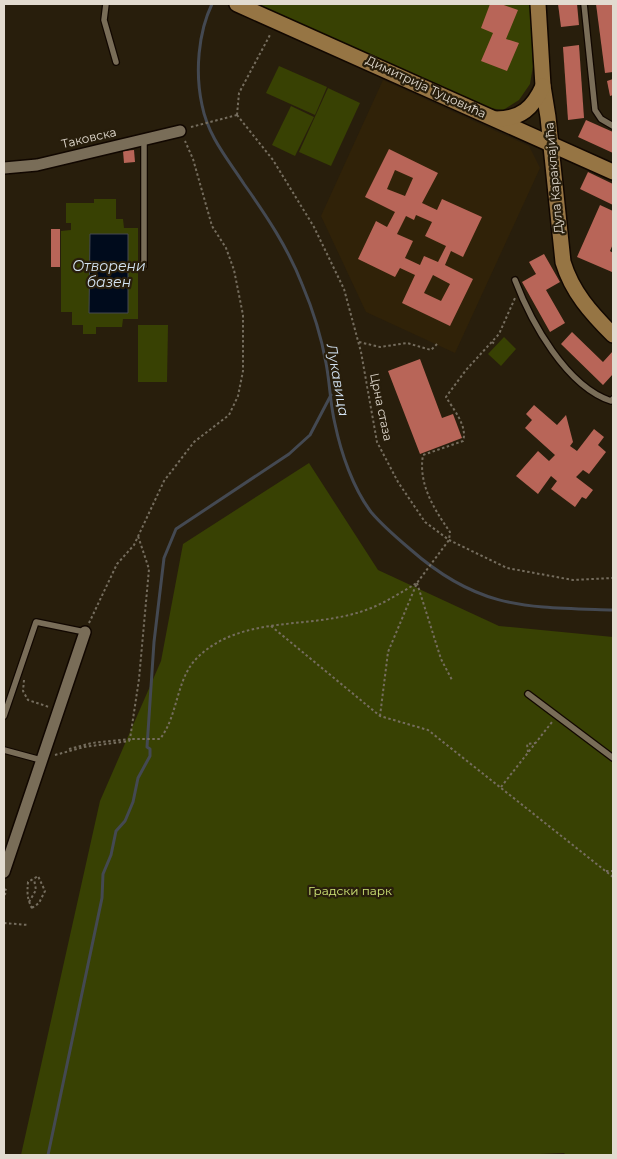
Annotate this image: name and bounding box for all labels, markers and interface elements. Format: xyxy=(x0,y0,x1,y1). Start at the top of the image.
street label: Димитрија Туцовића xyxy=(364,52,489,121)
street label: Дула Караклајића xyxy=(541,122,566,234)
street label: Таковска xyxy=(60,124,118,151)
water label: Отворени базен xyxy=(72,257,146,291)
water label: Лукавица xyxy=(323,341,353,418)
street label: Црна стаза xyxy=(367,372,396,442)
park label: Градски парк xyxy=(308,883,392,898)

